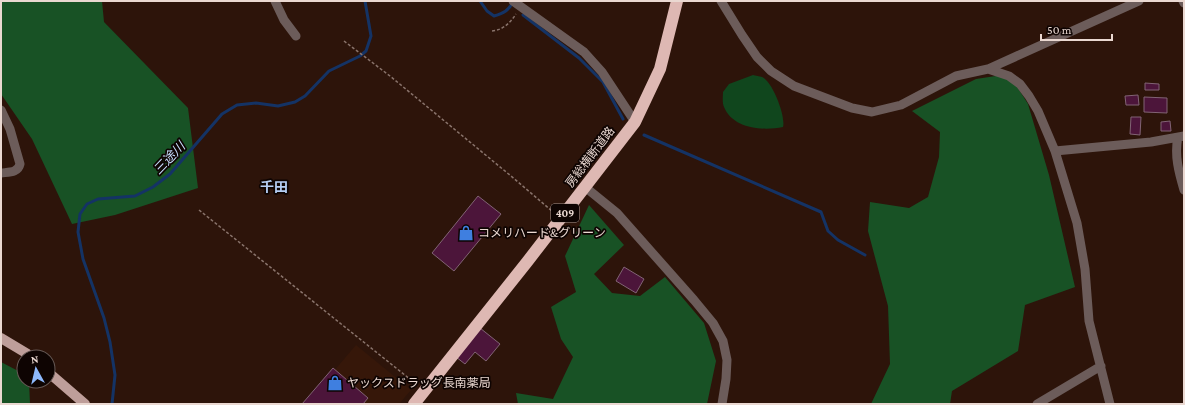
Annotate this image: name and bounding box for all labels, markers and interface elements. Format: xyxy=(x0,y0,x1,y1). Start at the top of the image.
scale bar xyxy=(1041,16,1112,42)
text: 50 m xyxy=(1047,23,1072,37)
street label: 房総横断道路 xyxy=(563,124,617,190)
water label: 三途川 xyxy=(150,137,189,177)
district label: 千田 xyxy=(260,179,288,195)
road number: 409 xyxy=(551,204,579,222)
shop icon: コメリハード&グリーン xyxy=(457,224,475,242)
place label: コメリハード&グリーン xyxy=(478,226,606,240)
north arrow xyxy=(16,349,56,389)
text: N xyxy=(30,353,40,366)
shop icon: ヤックスドラッグ長南薬局 xyxy=(326,374,344,392)
place label: ヤックスドラッグ長南薬局 xyxy=(347,376,491,390)

